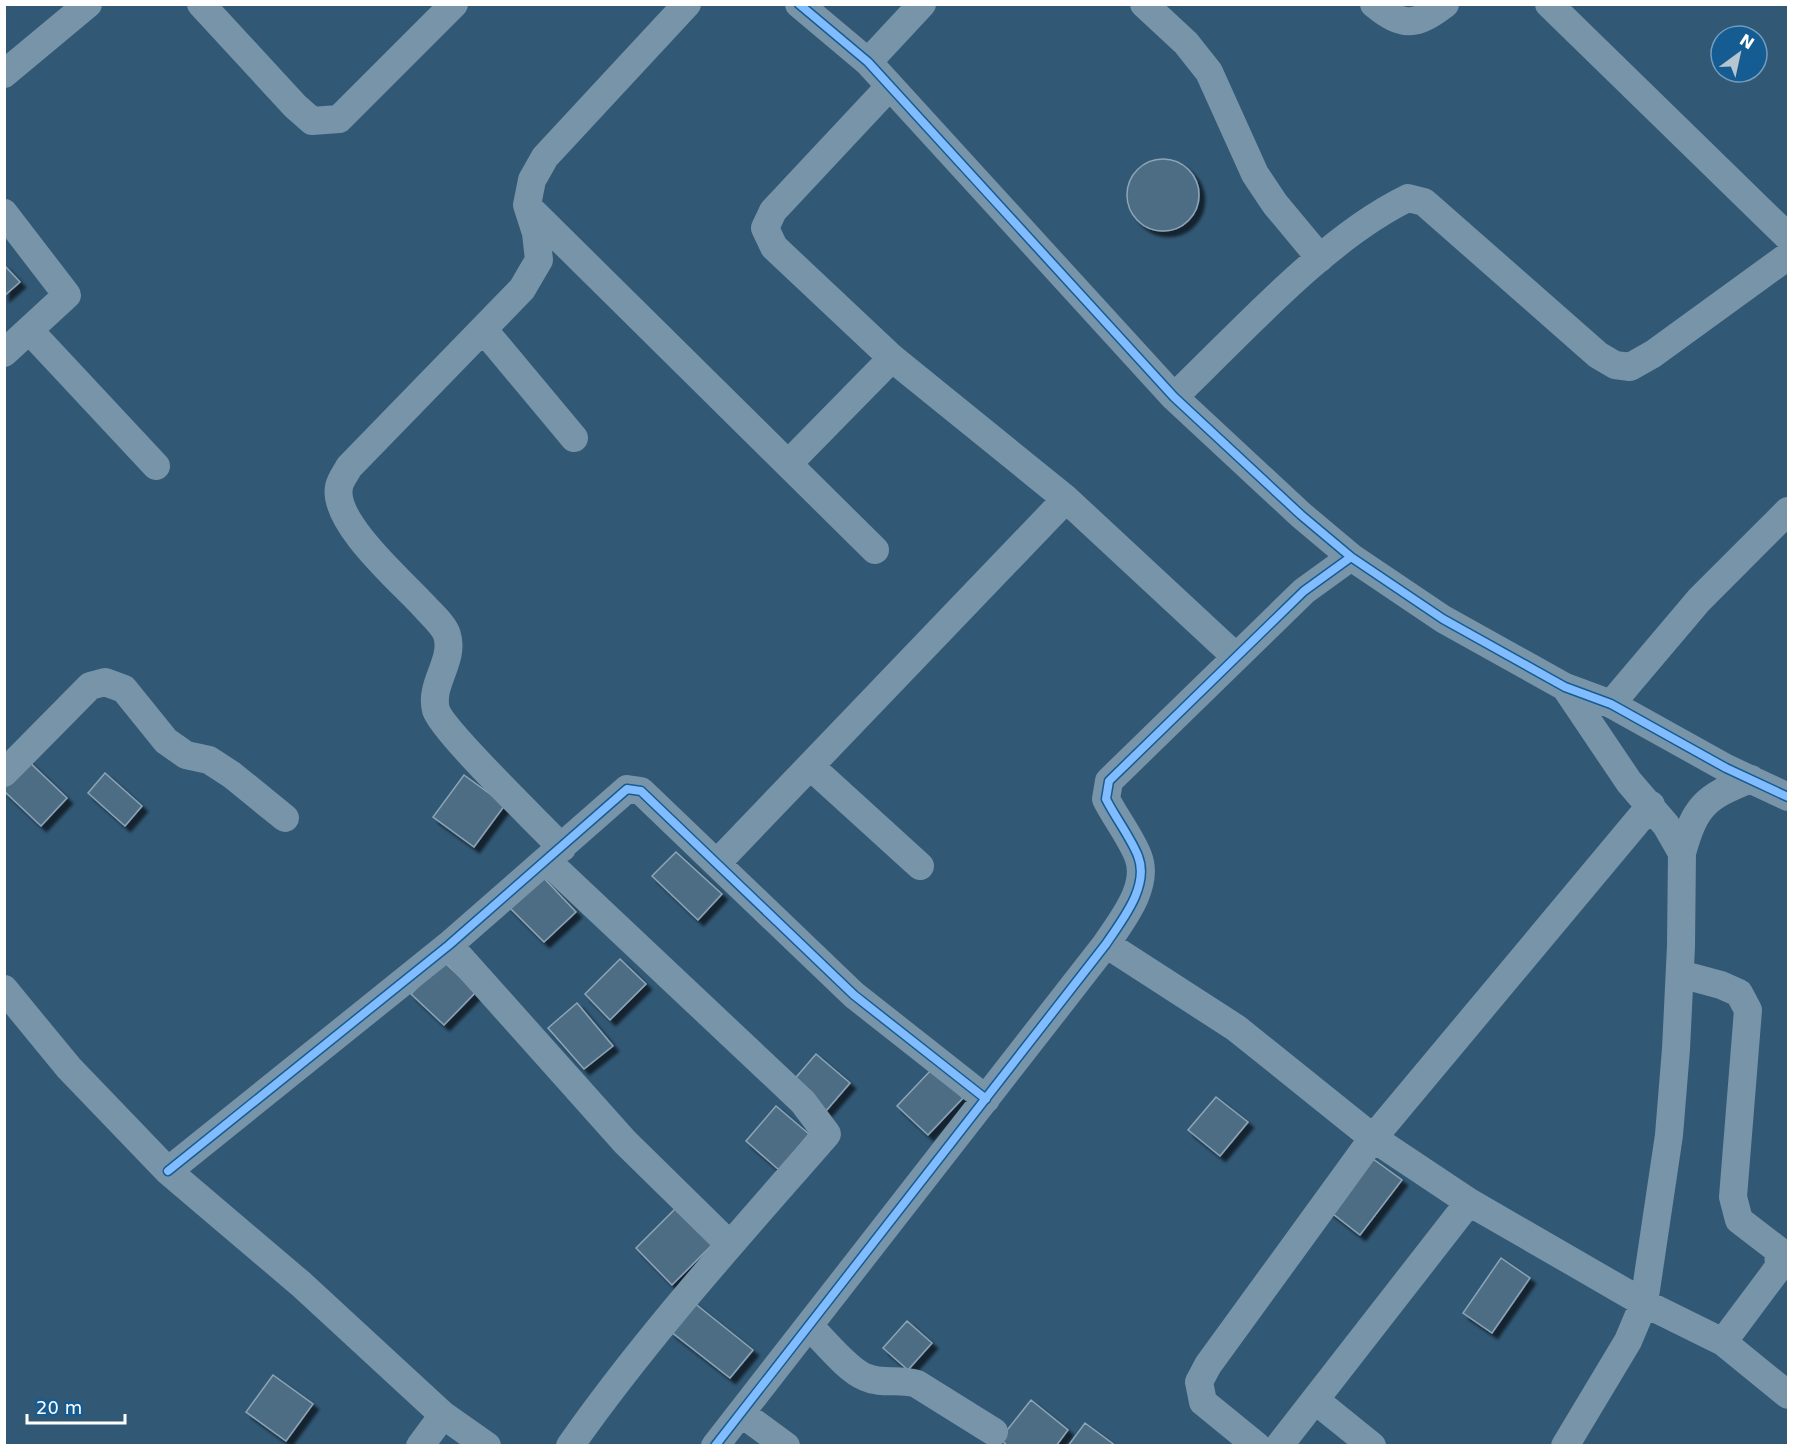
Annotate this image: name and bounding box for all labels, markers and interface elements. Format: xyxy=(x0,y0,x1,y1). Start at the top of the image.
north arrow xyxy=(1709,24,1769,84)
text: N xyxy=(1736,30,1758,53)
scale bar xyxy=(27,1387,124,1425)
text: 20 m xyxy=(36,1397,82,1418)

